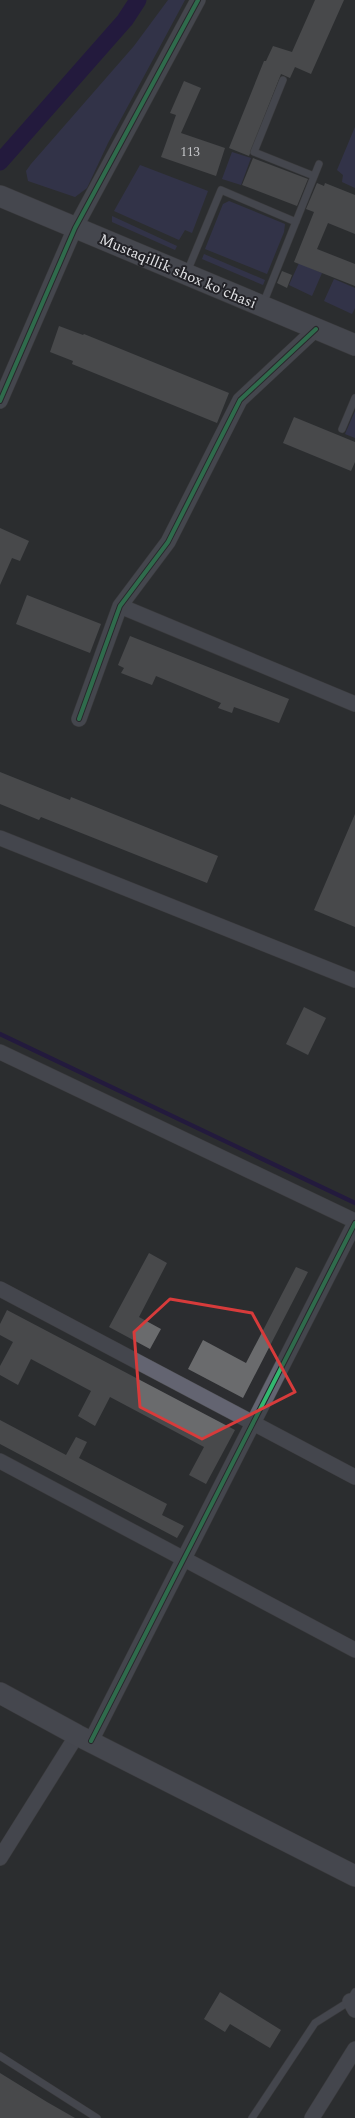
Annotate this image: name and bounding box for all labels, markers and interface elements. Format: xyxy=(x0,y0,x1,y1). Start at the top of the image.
house number: 113 xyxy=(180,142,200,162)
street label: Mustaqillik shox ko'chasi xyxy=(95,228,260,315)

